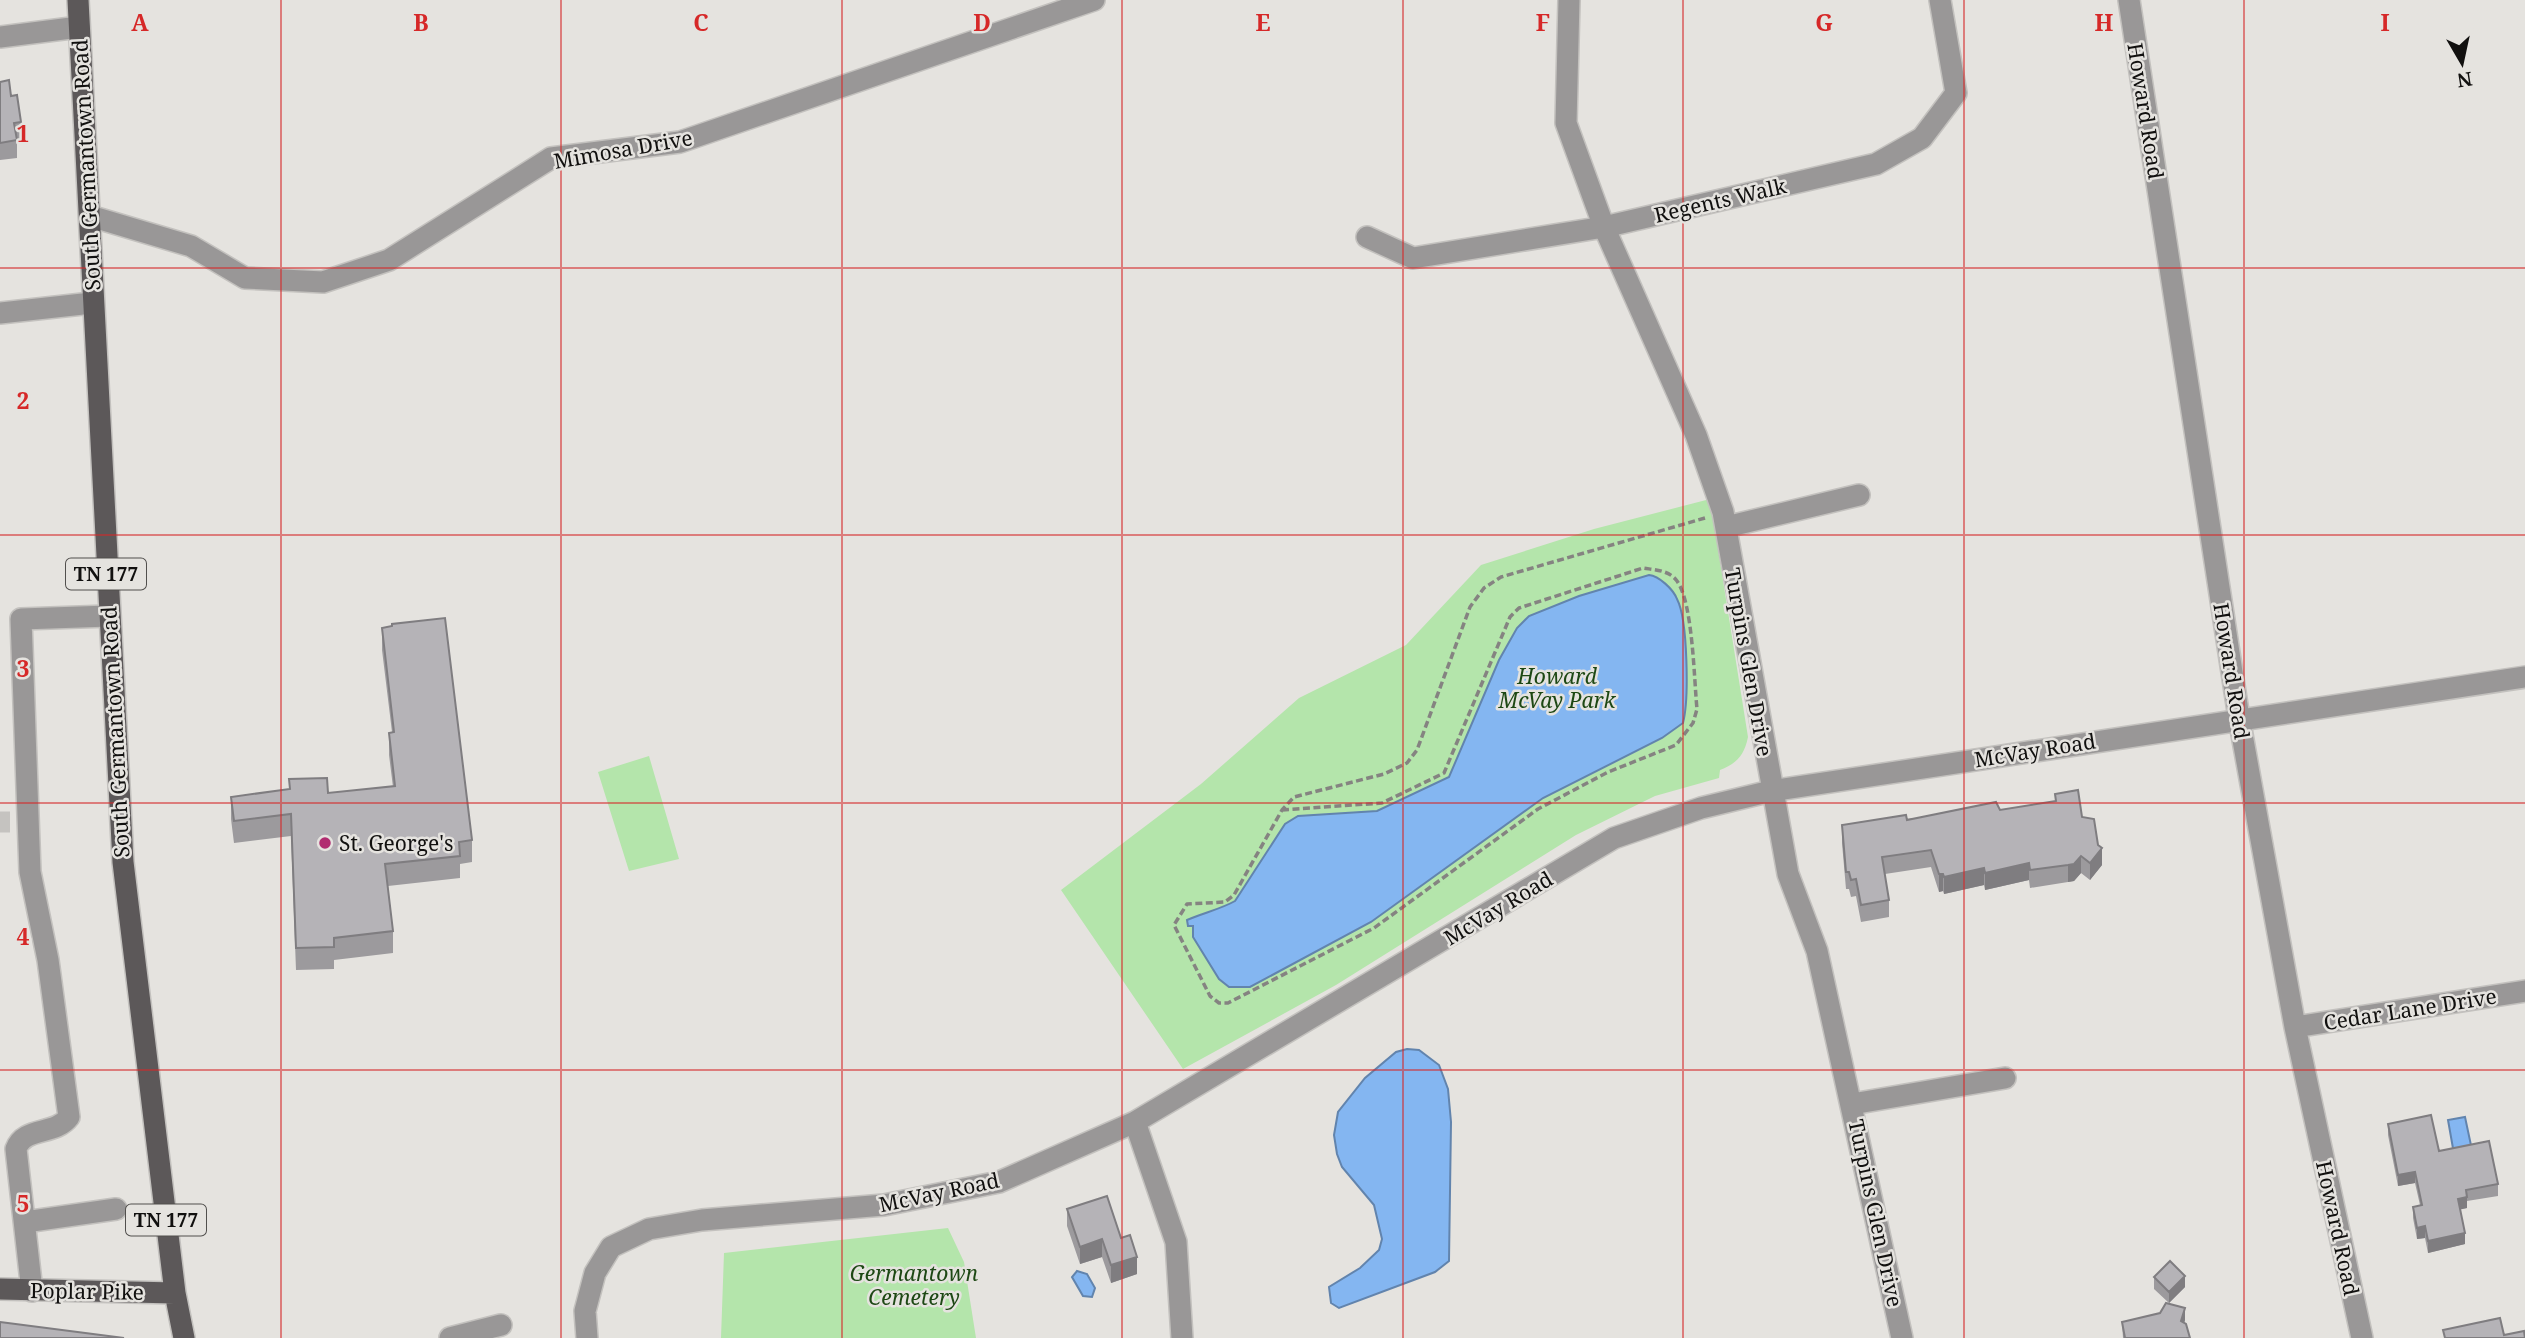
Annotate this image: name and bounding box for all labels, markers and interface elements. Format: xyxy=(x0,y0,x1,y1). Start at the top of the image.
text: A xyxy=(131,6,149,38)
text: B xyxy=(413,6,429,38)
text: C xyxy=(693,6,709,38)
text: D xyxy=(973,6,991,38)
text: E xyxy=(1255,6,1271,38)
text: F xyxy=(1536,6,1550,38)
text: G xyxy=(1815,6,1833,38)
text: H xyxy=(2095,6,2114,38)
text: I xyxy=(2380,6,2390,38)
north arrow xyxy=(2427,28,2497,98)
street label: South Germantown Road xyxy=(65,39,107,291)
street label: Howard Road xyxy=(2121,41,2171,181)
text: N xyxy=(2455,66,2474,94)
text: 1 xyxy=(17,117,30,149)
street label: Mimosa Drive xyxy=(551,123,695,175)
street label: Regents Walk xyxy=(1651,171,1789,229)
text: 2 xyxy=(17,384,30,416)
road number: TN 177 xyxy=(66,558,146,590)
street label: Turpins Glen Drive xyxy=(1719,565,1779,759)
street label: Howard Road xyxy=(2207,601,2257,741)
street label: South Germantown Road xyxy=(94,606,136,858)
text: 3 xyxy=(17,652,30,684)
park label: Howard McVay Park xyxy=(1497,662,1617,714)
street label: McVay Road xyxy=(1972,727,2098,773)
place label: St. George's xyxy=(339,829,453,857)
marker: St. George's xyxy=(317,835,333,851)
street label: McVay Road xyxy=(1438,864,1558,951)
text: 4 xyxy=(17,920,30,952)
street label: Cedar Lane Drive xyxy=(2322,982,2498,1036)
street label: Turpins Glen Drive xyxy=(1842,1117,1910,1309)
street label: Howard Road xyxy=(2310,1158,2366,1298)
street label: McVay Road xyxy=(876,1166,1002,1218)
text: 5 xyxy=(17,1187,30,1219)
road number: TN 177 xyxy=(126,1204,206,1236)
park label: Germantown Cemetery xyxy=(850,1259,979,1311)
street label: Poplar Pike xyxy=(30,1276,144,1306)

